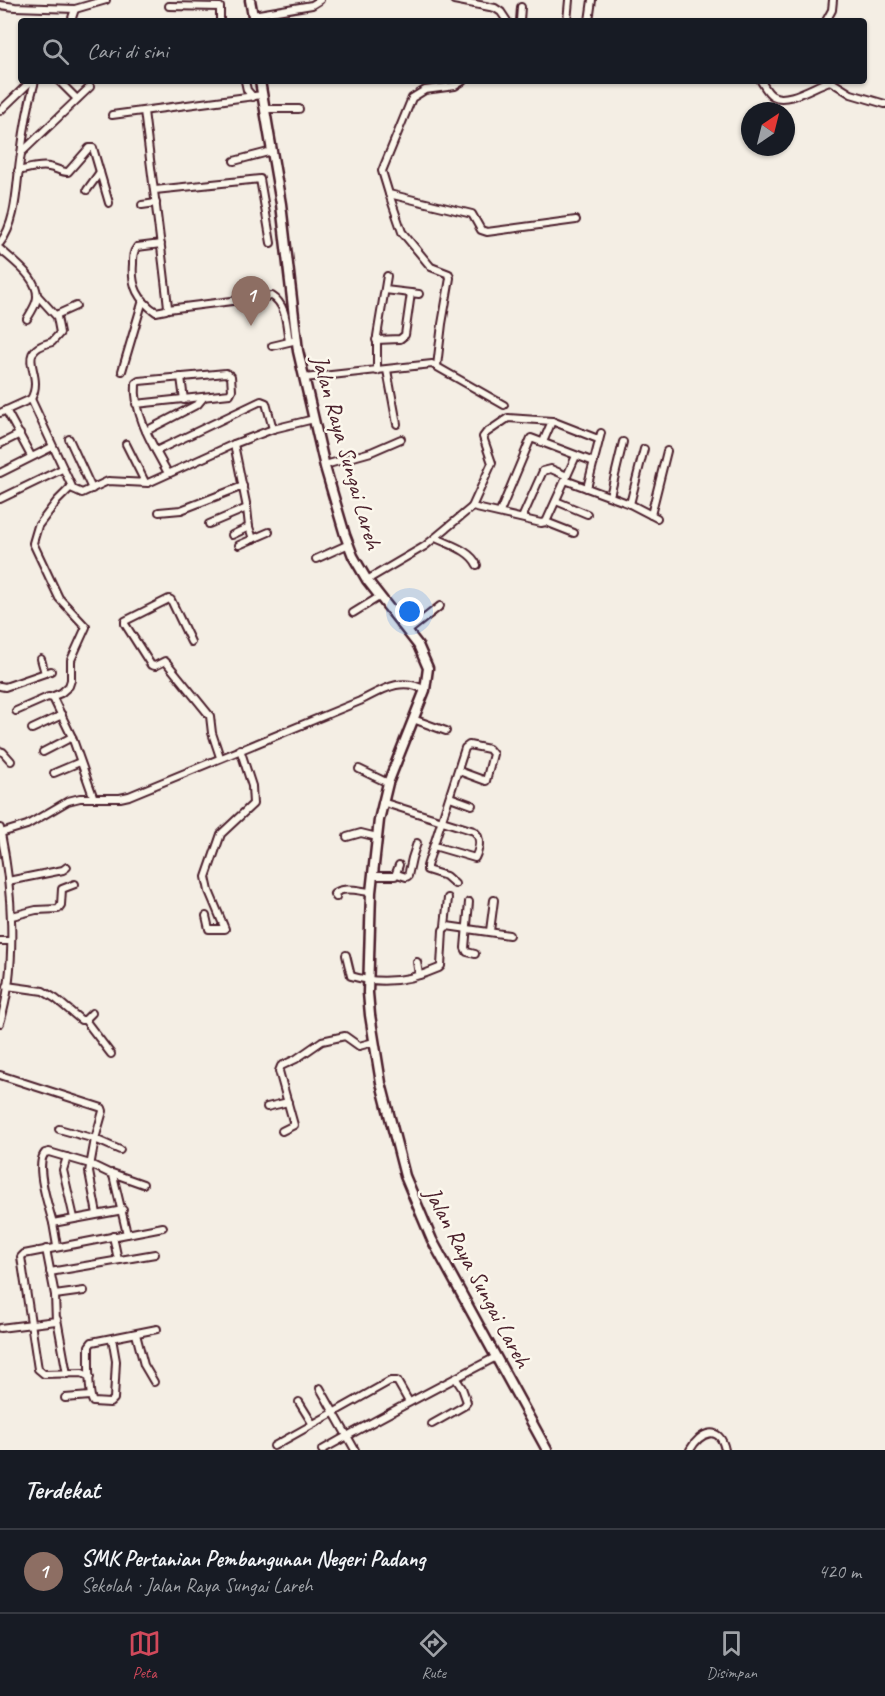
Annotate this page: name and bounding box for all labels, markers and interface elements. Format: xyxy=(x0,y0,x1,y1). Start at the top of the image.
search box xyxy=(18,18,867,84)
icon: search xyxy=(39,35,72,68)
text: Cari di sini xyxy=(87,37,168,65)
north arrow xyxy=(741,102,795,156)
pin: 1 xyxy=(232,276,270,326)
street label: Jalan Raya Sungai Lareh xyxy=(305,350,390,554)
your location xyxy=(395,597,424,626)
street label: Jalan Raya Sungai Lareh xyxy=(417,1181,539,1374)
text: Terdekat xyxy=(24,1473,100,1506)
text: SMK Pertanian Pembangunan Negeri Padang xyxy=(81,1545,425,1573)
text: 1 xyxy=(39,1559,48,1584)
text: 420 m xyxy=(818,1559,861,1584)
text: Sekolah · Jalan Raya Sungai Lareh xyxy=(81,1573,312,1598)
tab: Peta xyxy=(128,1627,161,1683)
tab: Rute xyxy=(417,1627,450,1683)
tab: Disimpan xyxy=(706,1627,757,1683)

